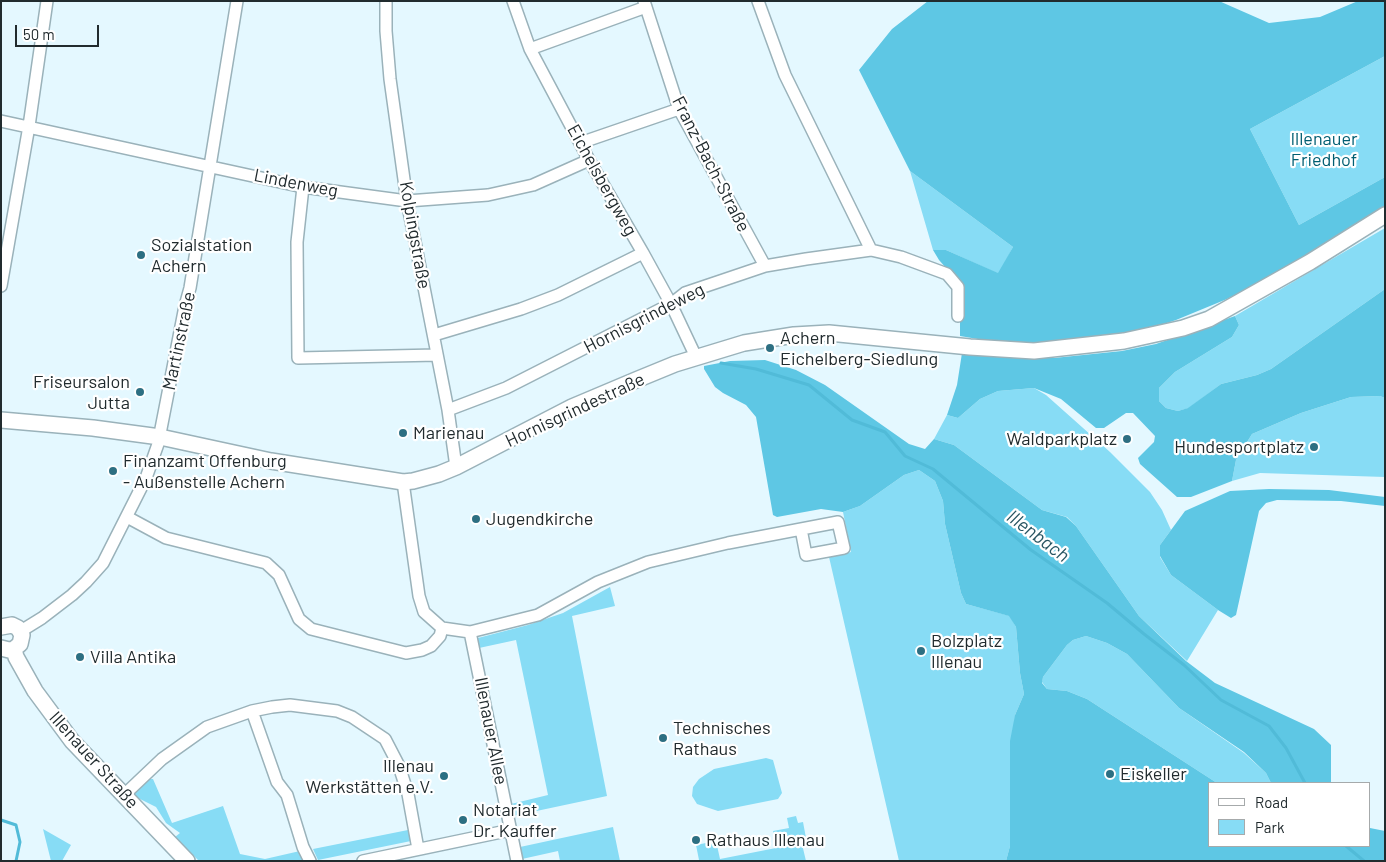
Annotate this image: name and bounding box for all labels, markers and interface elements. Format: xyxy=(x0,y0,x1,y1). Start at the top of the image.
scale bar xyxy=(18,15,101,47)
text: 50 m xyxy=(23,25,55,43)
street label: Franz-Bach-Straße xyxy=(667,93,755,235)
street label: Eichelsbergweg xyxy=(563,121,641,239)
park label: Illenauer Friedhof xyxy=(1290,128,1358,170)
street label: Lindenweg xyxy=(252,164,340,202)
street label: Kolpingstraße xyxy=(395,179,435,291)
place label: Sozialstation Achern xyxy=(151,234,252,276)
marker: Sozialstation Achern xyxy=(135,249,147,261)
street label: Hornisgrindeweg xyxy=(580,278,708,358)
street label: Martinstraße xyxy=(158,290,200,392)
place label: Achern Eichelberg-Siedlung xyxy=(780,327,938,369)
marker: Achern Eichelberg-Siedlung xyxy=(764,342,776,354)
street label: Hornisgrindestraße xyxy=(502,368,648,452)
place label: Friseursalon Jutta xyxy=(33,371,130,414)
marker: Friseursalon Jutta xyxy=(134,386,146,398)
place label: Marienau xyxy=(413,422,484,444)
marker: Marienau xyxy=(397,427,409,439)
place label: Waldparkplatz xyxy=(1006,428,1117,450)
marker: Waldparkplatz xyxy=(1121,433,1133,445)
place label: Hundesportplatz xyxy=(1174,436,1304,458)
marker: Hundesportplatz xyxy=(1308,441,1320,453)
place label: Finanzamt Offenburg - Außenstelle Achern xyxy=(123,450,287,492)
marker: Finanzamt Offenburg - Außenstelle Achern xyxy=(107,465,119,477)
water label: Illenbach xyxy=(1002,505,1074,567)
place label: Jugendkirche xyxy=(486,508,593,530)
marker: Jugendkirche xyxy=(470,513,482,525)
place label: Bolzplatz Illenau xyxy=(931,630,1002,672)
marker: Bolzplatz Illenau xyxy=(915,645,927,657)
place label: Villa Antika xyxy=(90,646,176,668)
marker: Villa Antika xyxy=(74,651,86,663)
street label: Illenauer Allee xyxy=(470,675,512,787)
street label: Illenauer Straße xyxy=(45,707,143,813)
place label: Technisches Rathaus xyxy=(673,717,771,760)
marker: Technisches Rathaus xyxy=(657,732,669,744)
place label: Illenau Werkstätten e.V. xyxy=(305,755,434,798)
place label: Eiskeller xyxy=(1120,763,1187,785)
marker: Eiskeller xyxy=(1104,768,1116,780)
marker: Illenau Werkstätten e.V. xyxy=(438,770,450,782)
legend xyxy=(1208,782,1371,847)
text: Road xyxy=(1255,793,1288,811)
place label: Notariat Dr. Kauffer xyxy=(473,799,557,842)
marker: Notariat Dr. Kauffer xyxy=(457,814,469,826)
text: Park xyxy=(1255,818,1284,836)
place label: Rathaus Illenau xyxy=(706,829,825,851)
marker: Rathaus Illenau xyxy=(690,834,702,846)

